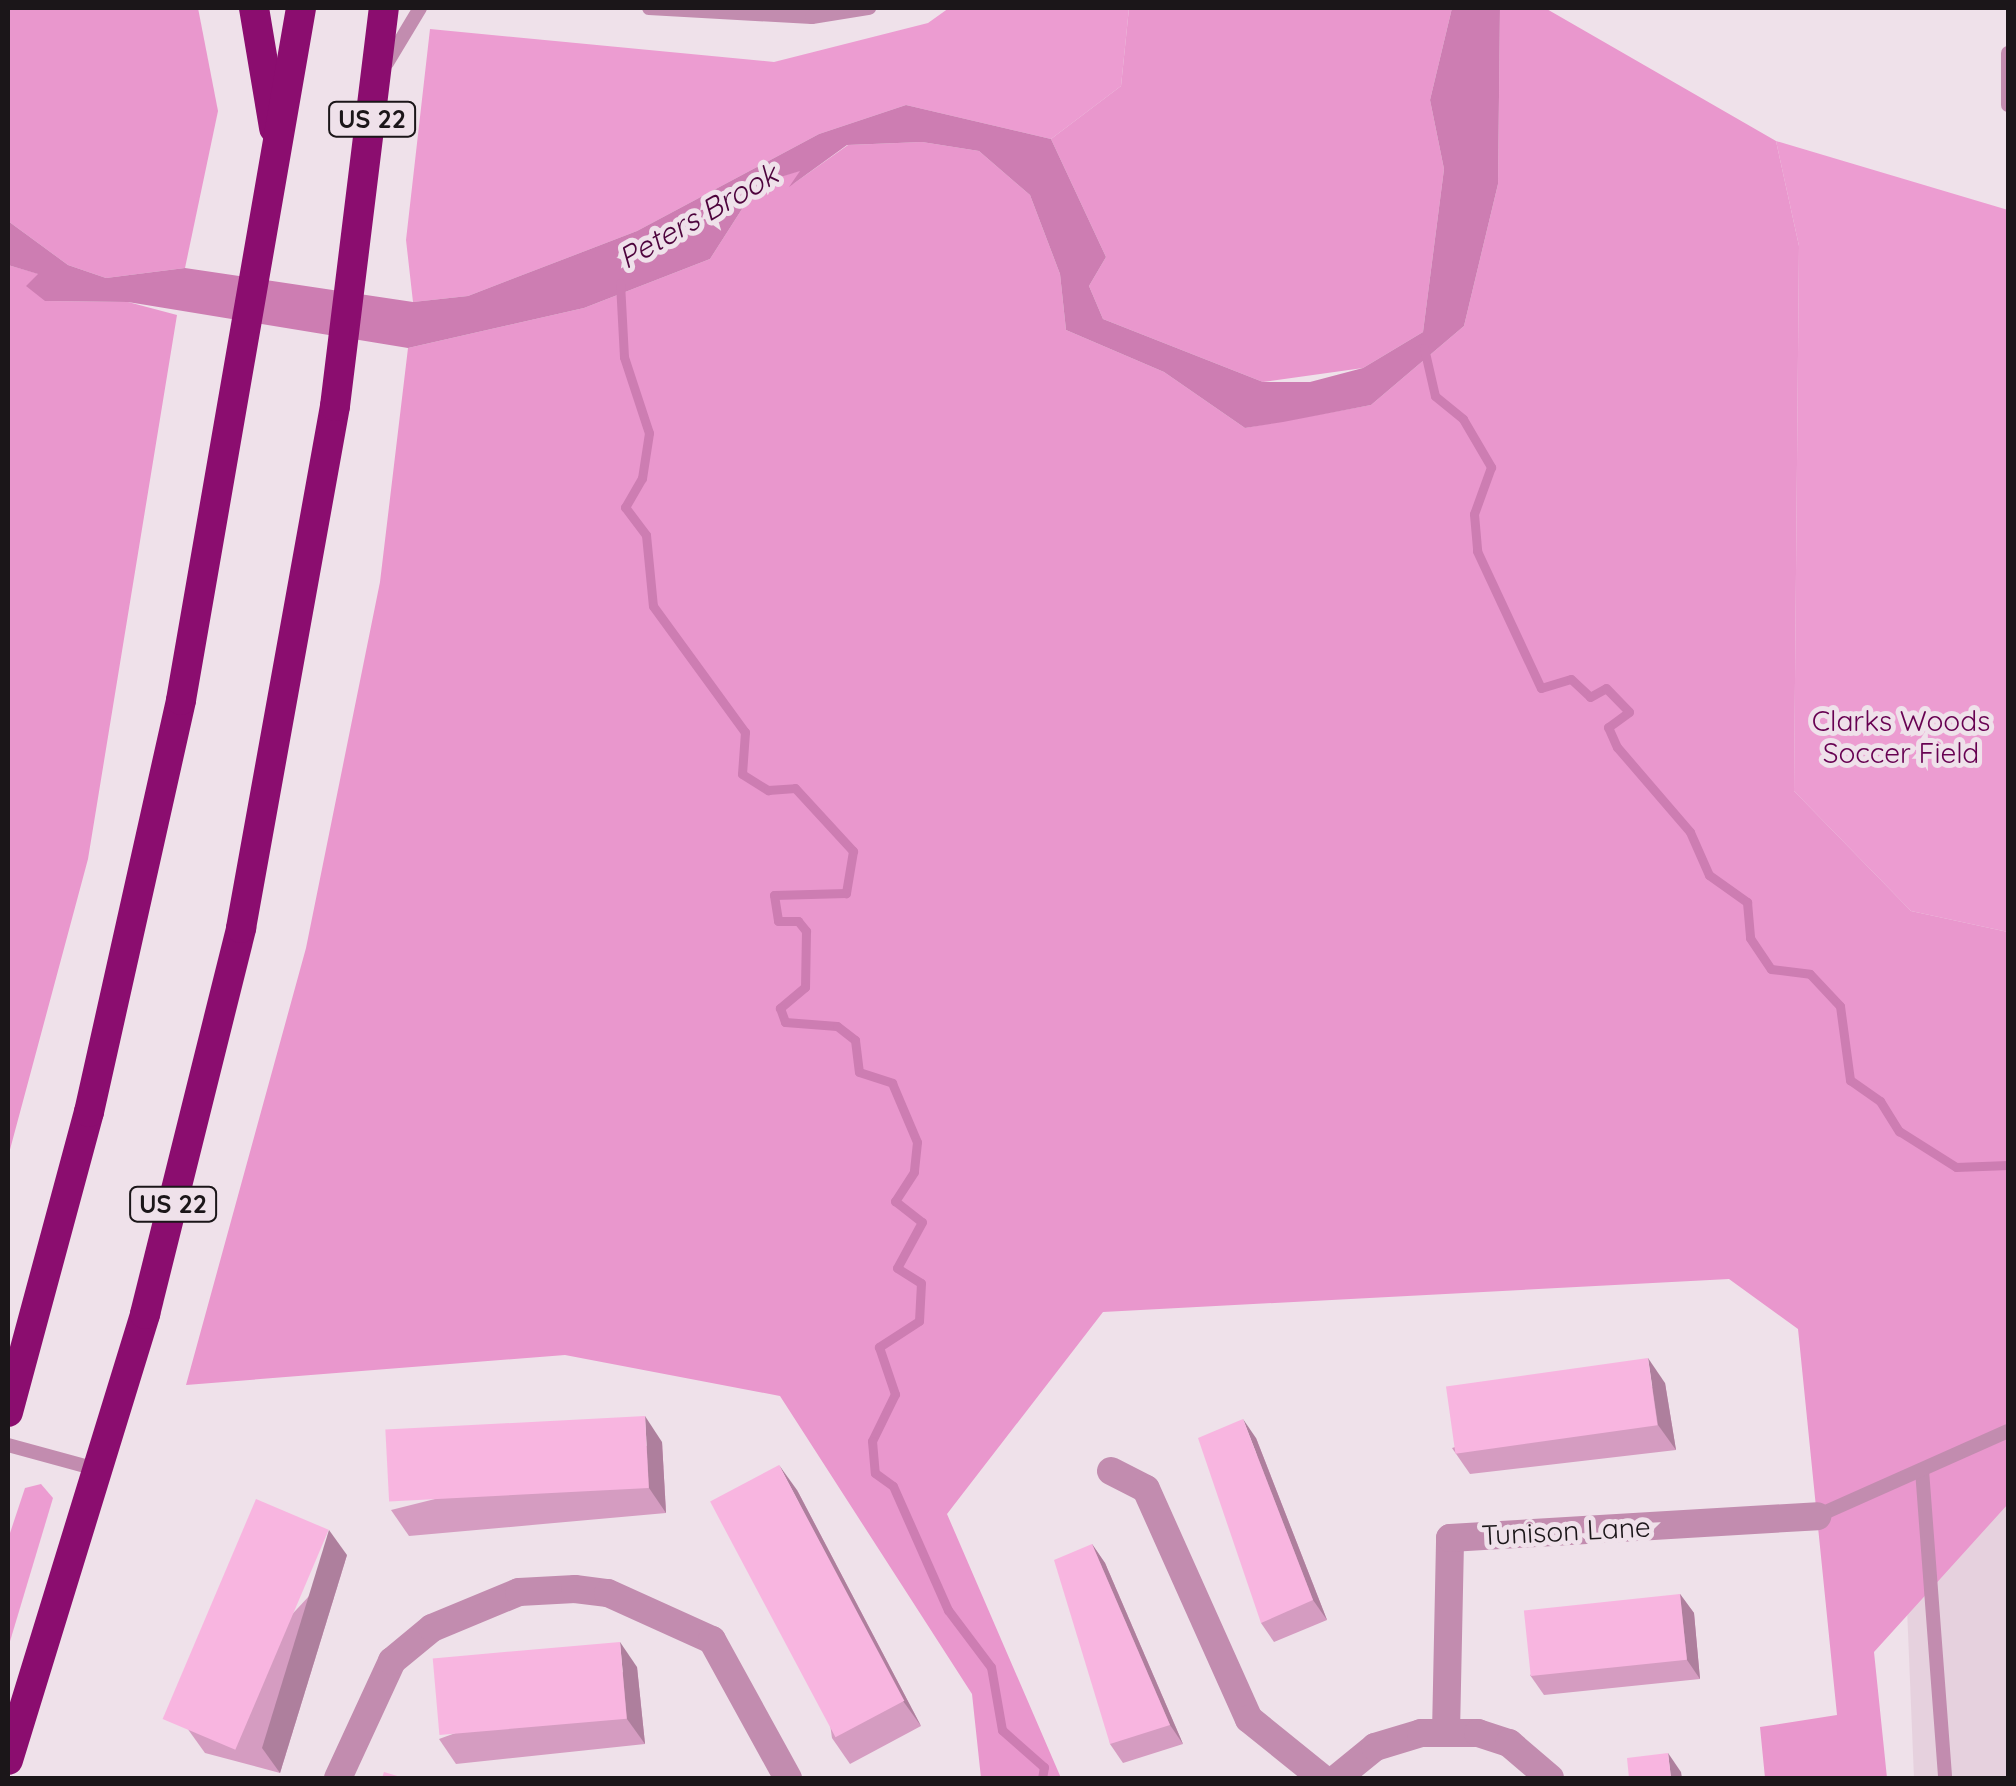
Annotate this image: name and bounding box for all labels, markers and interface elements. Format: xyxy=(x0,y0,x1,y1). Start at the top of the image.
road number: US 22 xyxy=(327,99,417,139)
water label: Peters Brook xyxy=(612,156,784,276)
park label: Clarks Woods Soccer Field xyxy=(1812,704,1990,770)
road number: US 22 xyxy=(128,1184,218,1224)
street label: Tunison Lane xyxy=(1481,1510,1651,1552)

